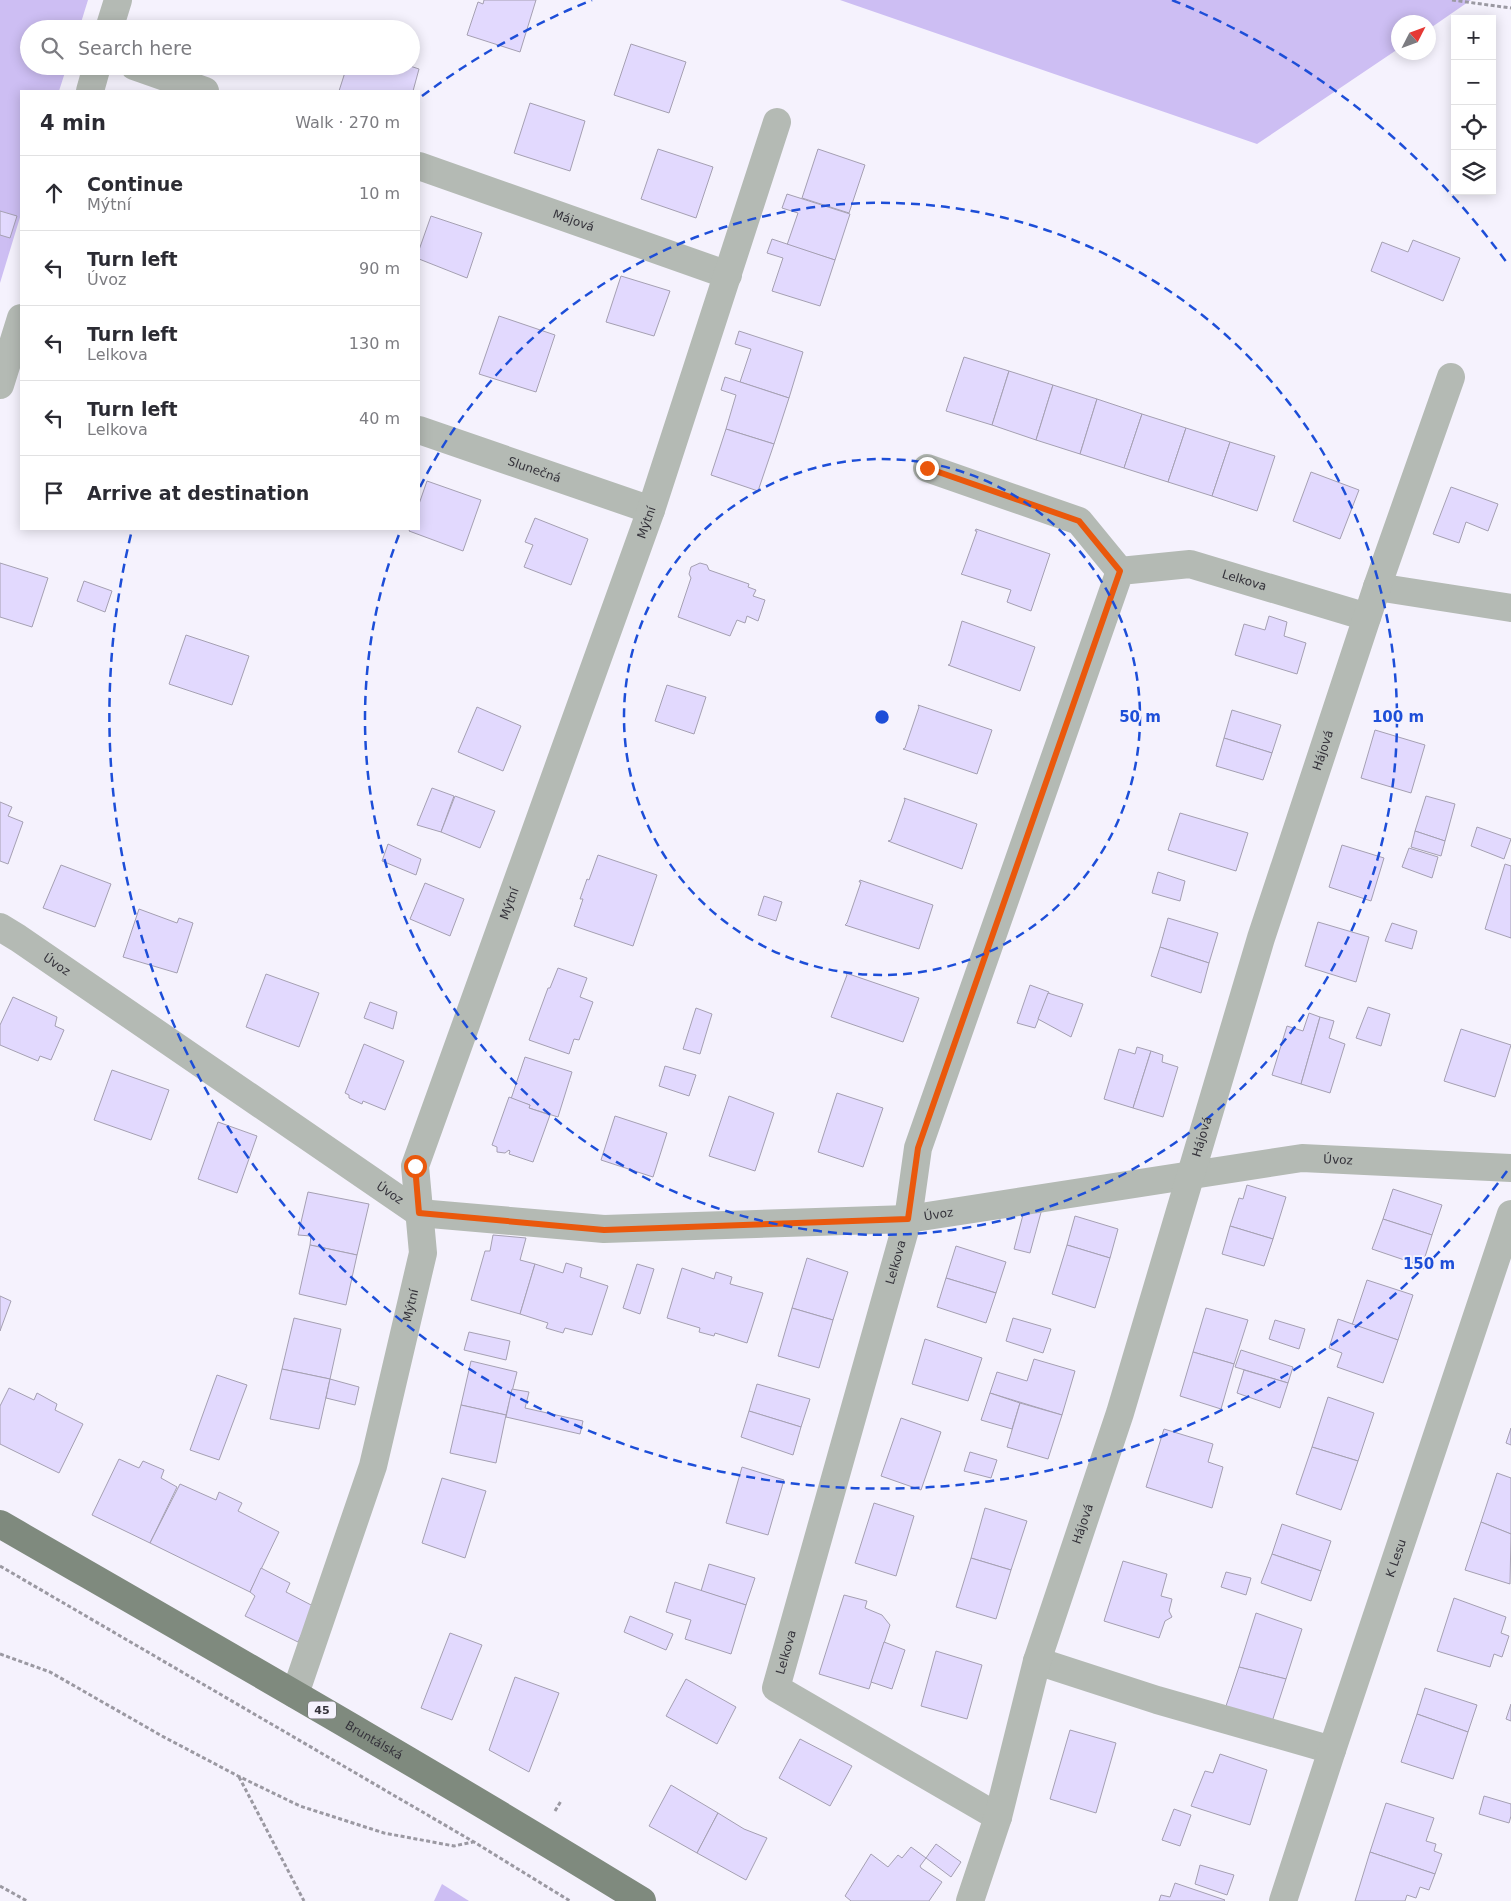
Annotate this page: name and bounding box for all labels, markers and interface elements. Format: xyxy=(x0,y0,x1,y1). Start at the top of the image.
north arrow xyxy=(1391,15,1436,60)
map controls xyxy=(1451,15,1496,195)
button: + xyxy=(1451,15,1496,60)
search box xyxy=(20,20,420,75)
icon: search xyxy=(38,34,66,62)
text: Search here xyxy=(78,37,192,59)
button: − xyxy=(1451,60,1496,105)
button: locate xyxy=(1451,105,1496,150)
text: 4 min xyxy=(40,111,106,135)
text: Walk · 270 m xyxy=(295,113,400,132)
button: layers xyxy=(1451,150,1496,195)
text: Continue xyxy=(87,173,183,195)
icon: ahead xyxy=(40,179,68,207)
text: 10 m xyxy=(359,184,400,203)
text: Mýtní xyxy=(87,195,131,214)
street label: Májová xyxy=(551,207,596,234)
text: Turn left xyxy=(87,248,178,270)
icon: left xyxy=(40,254,68,282)
text: 90 m xyxy=(359,259,400,278)
text: Úvoz xyxy=(87,270,126,289)
text: Turn left xyxy=(87,323,178,345)
icon: left xyxy=(40,329,68,357)
text: 130 m xyxy=(349,334,400,353)
text: Lelkova xyxy=(87,345,148,364)
text: Turn left xyxy=(87,398,178,420)
icon: left xyxy=(40,404,68,432)
text: 40 m xyxy=(359,409,400,428)
text: Lelkova xyxy=(87,420,148,439)
street label: Slunečná xyxy=(506,454,563,485)
route end xyxy=(916,457,939,480)
icon: arrive xyxy=(40,479,68,507)
text: Arrive at destination xyxy=(87,482,309,504)
street label: Mýtní xyxy=(634,504,659,540)
street label: Lelkova xyxy=(1220,567,1268,593)
centre of rings xyxy=(873,708,891,726)
text: 50 m xyxy=(1119,708,1161,726)
text: 100 m xyxy=(1372,708,1424,726)
street label: Hájová xyxy=(1310,728,1336,772)
street label: Mýtní xyxy=(497,885,522,922)
street label: Úvoz xyxy=(41,950,73,979)
street label: Hájová xyxy=(1189,1115,1215,1159)
street label: Úvoz xyxy=(1323,1151,1353,1167)
route start xyxy=(404,1155,427,1178)
street label: Úvoz xyxy=(374,1178,406,1207)
street label: Úvoz xyxy=(923,1205,954,1223)
street label: Lelkova xyxy=(883,1238,909,1286)
text: 150 m xyxy=(1403,1255,1455,1273)
street label: Mýtní xyxy=(400,1287,421,1323)
street label: Hájová xyxy=(1070,1502,1096,1546)
street label: K Lesu xyxy=(1383,1537,1409,1579)
street label: Lelkova xyxy=(773,1628,799,1676)
road number: 45 xyxy=(308,1702,336,1718)
street label: Bruntálská xyxy=(343,1718,405,1763)

